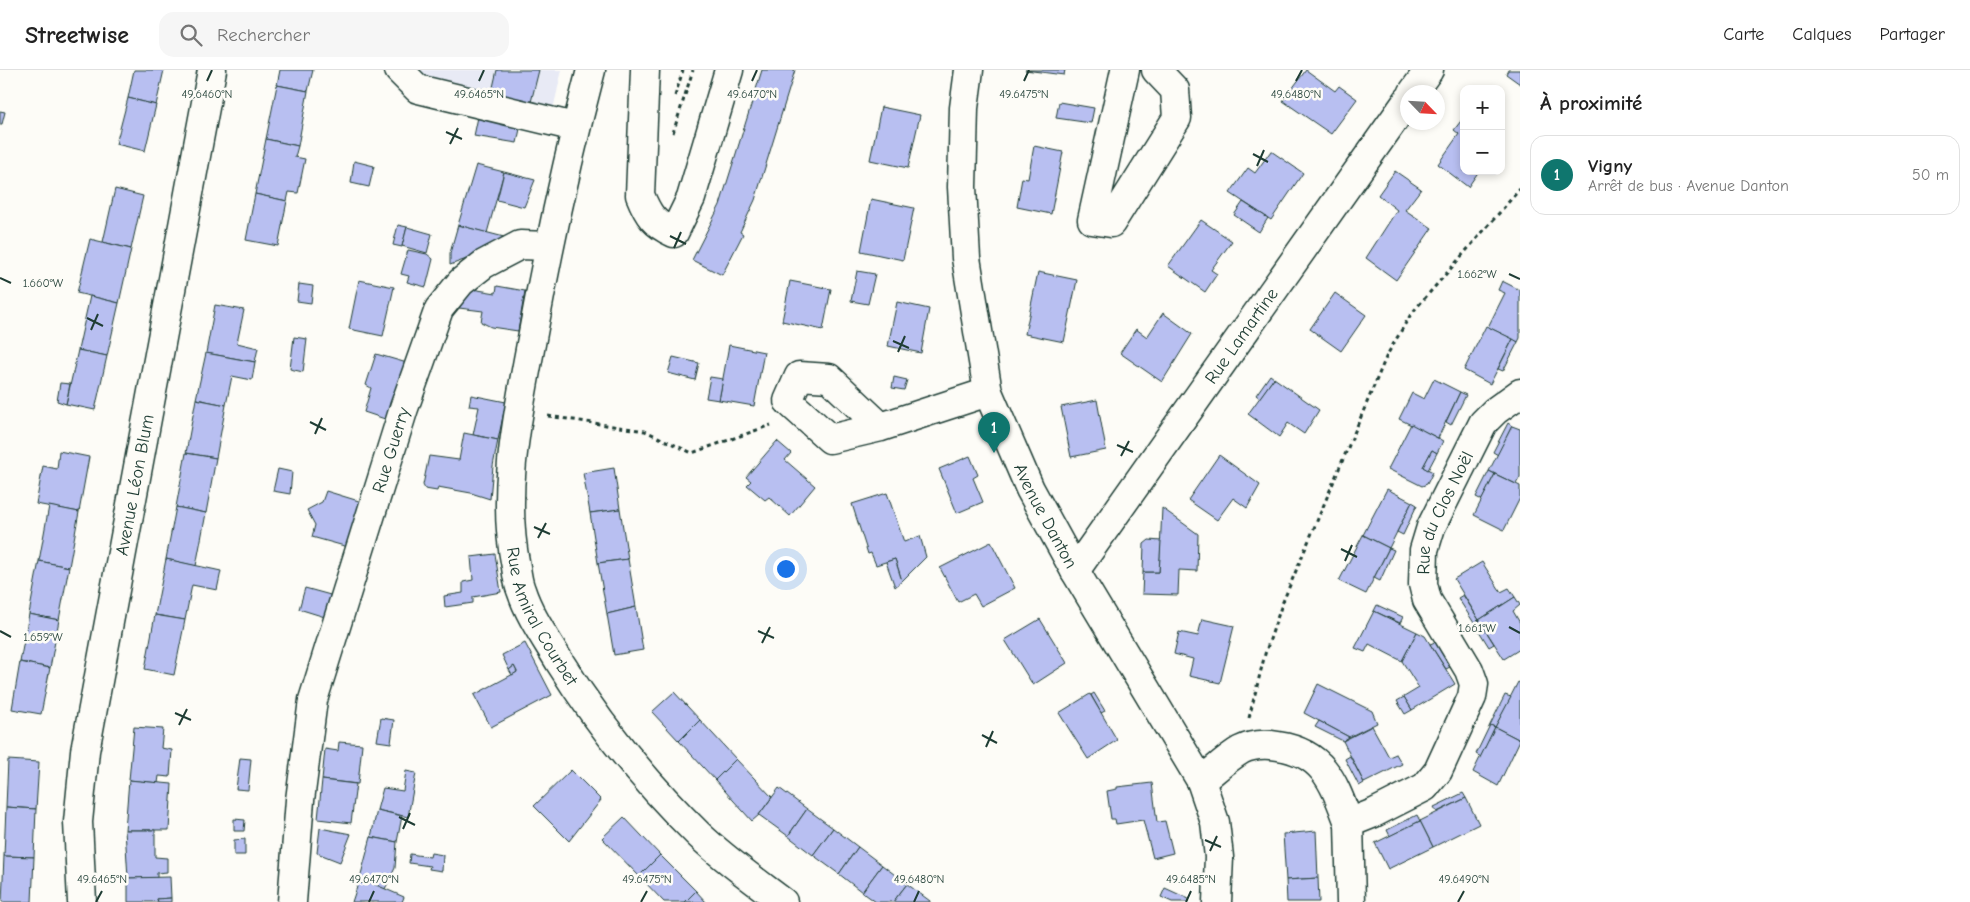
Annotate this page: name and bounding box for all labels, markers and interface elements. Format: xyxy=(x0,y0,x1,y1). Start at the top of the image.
search box xyxy=(159,12,509,57)
text: Streetwise xyxy=(25,21,129,49)
icon: search xyxy=(177,21,205,49)
text: Rechercher xyxy=(217,24,310,46)
text: Carte xyxy=(1723,24,1764,45)
text: Calques xyxy=(1792,24,1852,45)
text: Partager xyxy=(1880,24,1945,45)
north arrow xyxy=(1400,85,1445,130)
map controls xyxy=(1460,85,1505,175)
button: + xyxy=(1460,85,1505,130)
text: 49.6460°N xyxy=(181,87,233,101)
text: 49.6465°N xyxy=(454,87,504,101)
text: 49.6470°N xyxy=(727,87,777,101)
text: 49.6475°N xyxy=(999,87,1049,101)
text: 49.6480°N xyxy=(1271,87,1321,101)
text: À proximité xyxy=(1540,91,1642,115)
button: − xyxy=(1460,130,1505,175)
text: Vigny xyxy=(1588,155,1632,177)
text: 1 xyxy=(1554,166,1560,184)
text: 50 m xyxy=(1912,166,1949,184)
text: Arrêt de bus · Avenue Danton xyxy=(1588,177,1789,195)
text: 1.662°W xyxy=(1457,267,1497,281)
text: 1.660°W xyxy=(23,276,64,290)
street label: Rue Lamartine xyxy=(1200,284,1282,388)
street label: Rue Guerry xyxy=(368,404,414,495)
pin: 1 xyxy=(978,412,1010,453)
street label: Avenue Léon Blum xyxy=(111,413,158,557)
street label: Rue du Clos Noël xyxy=(1413,448,1478,575)
street label: Avenue Danton xyxy=(1010,460,1082,572)
street label: Rue Amiral Courbet xyxy=(502,545,583,690)
your location xyxy=(773,556,799,582)
text: 1.661°W xyxy=(1458,621,1496,635)
text: 1.659°W xyxy=(23,630,63,644)
text: 49.6465°N xyxy=(77,872,127,886)
text: 49.6470°N xyxy=(349,872,399,886)
text: 49.6475°N xyxy=(622,872,672,886)
text: 49.6480°N xyxy=(894,872,944,886)
text: 49.6485°N xyxy=(1166,872,1216,886)
text: 49.6490°N xyxy=(1439,872,1489,886)

